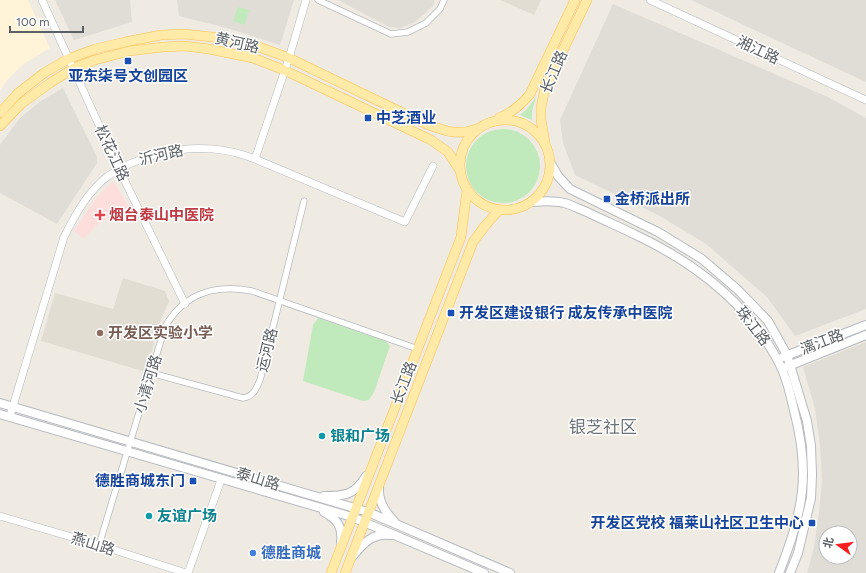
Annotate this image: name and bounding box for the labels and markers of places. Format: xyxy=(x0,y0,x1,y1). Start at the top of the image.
marker: 亚东柒号文创园区 xyxy=(123,56,133,66)
place label: 亚东柒号文创园区 xyxy=(68,67,188,85)
place label: 中芝酒业 xyxy=(376,109,436,127)
marker: 中芝酒业 xyxy=(363,113,373,123)
place label: 金桥派出所 xyxy=(615,190,690,208)
marker: 金桥派出所 xyxy=(602,194,612,204)
place label: 烟台泰山中医院 xyxy=(109,206,214,224)
marker: 烟台泰山中医院 xyxy=(94,209,106,221)
place label: 开发区建设银行 成友传承中医院 xyxy=(459,304,673,322)
marker: 开发区建设银行 成友传承中医院 xyxy=(446,308,456,318)
place label: 开发区实验小学 xyxy=(108,324,213,342)
marker: 开发区实验小学 xyxy=(95,328,105,338)
place label: 银和广场 xyxy=(330,427,390,445)
marker: 银和广场 xyxy=(317,431,327,441)
place label: 德胜商城东门 xyxy=(95,472,185,490)
marker: 德胜商城东门 xyxy=(188,476,198,486)
place label: 友谊广场 xyxy=(157,507,217,525)
marker: 友谊广场 xyxy=(144,511,154,521)
place label: 开发区党校 福莱山社区卫生中心 xyxy=(590,514,804,532)
marker: 开发区党校 福莱山社区卫生中心 xyxy=(807,518,817,528)
place label: 德胜商城 xyxy=(261,544,321,562)
marker: 德胜商城 xyxy=(248,548,258,558)

